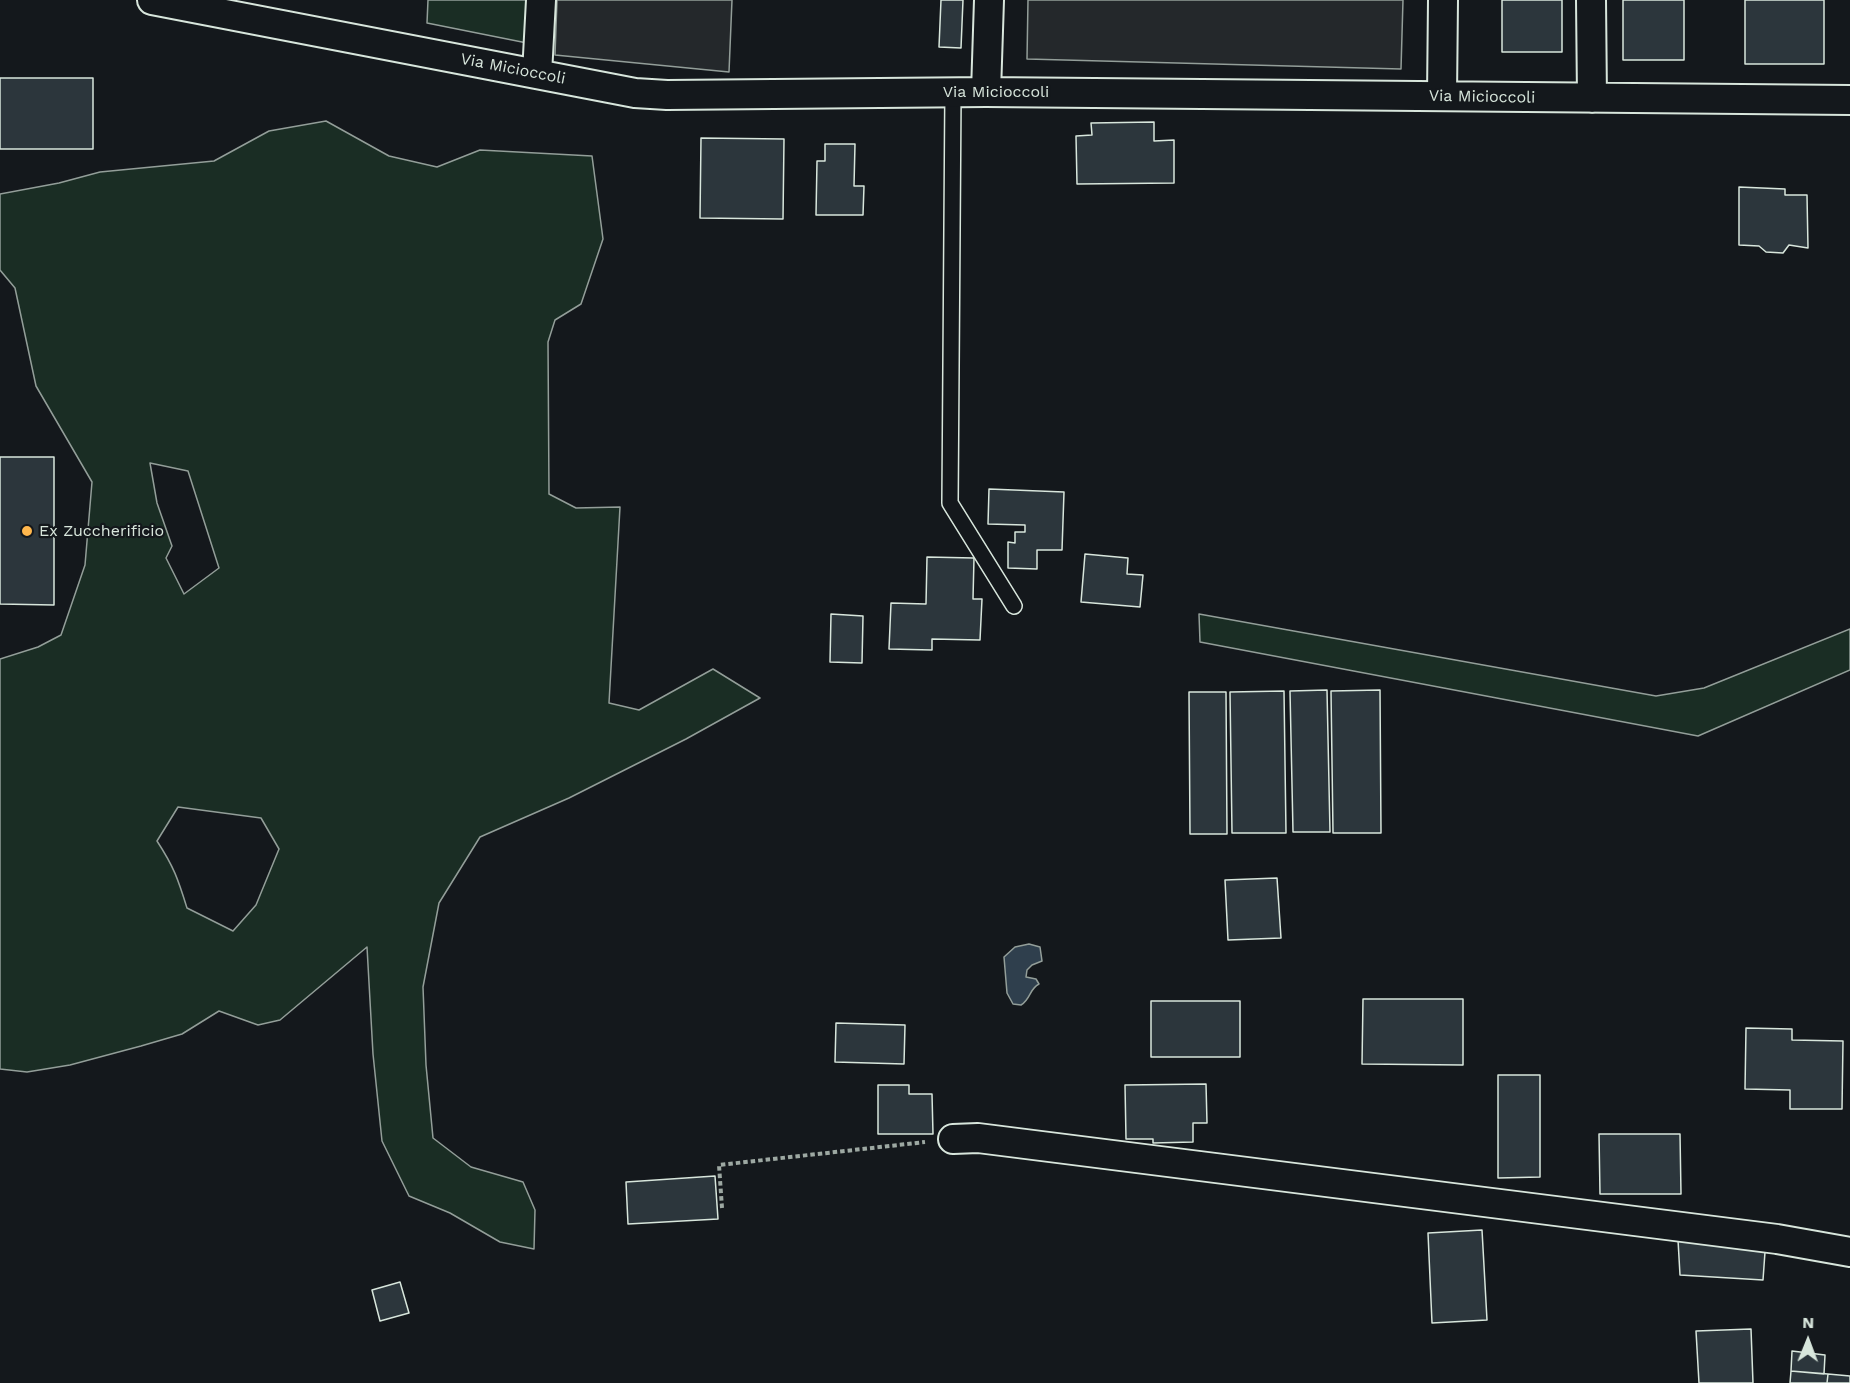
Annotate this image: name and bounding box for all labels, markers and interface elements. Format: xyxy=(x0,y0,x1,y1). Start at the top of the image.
street label: Via Micioccoli xyxy=(459,49,567,89)
street label: Via Micioccoli xyxy=(943,82,1049,102)
street label: Via Micioccoli xyxy=(1429,86,1535,108)
place label: Ex Zuccherificio xyxy=(39,521,164,541)
marker: Ex Zuccherificio xyxy=(20,524,34,538)
north arrow xyxy=(1778,1311,1838,1371)
text: N xyxy=(1802,1313,1814,1332)

